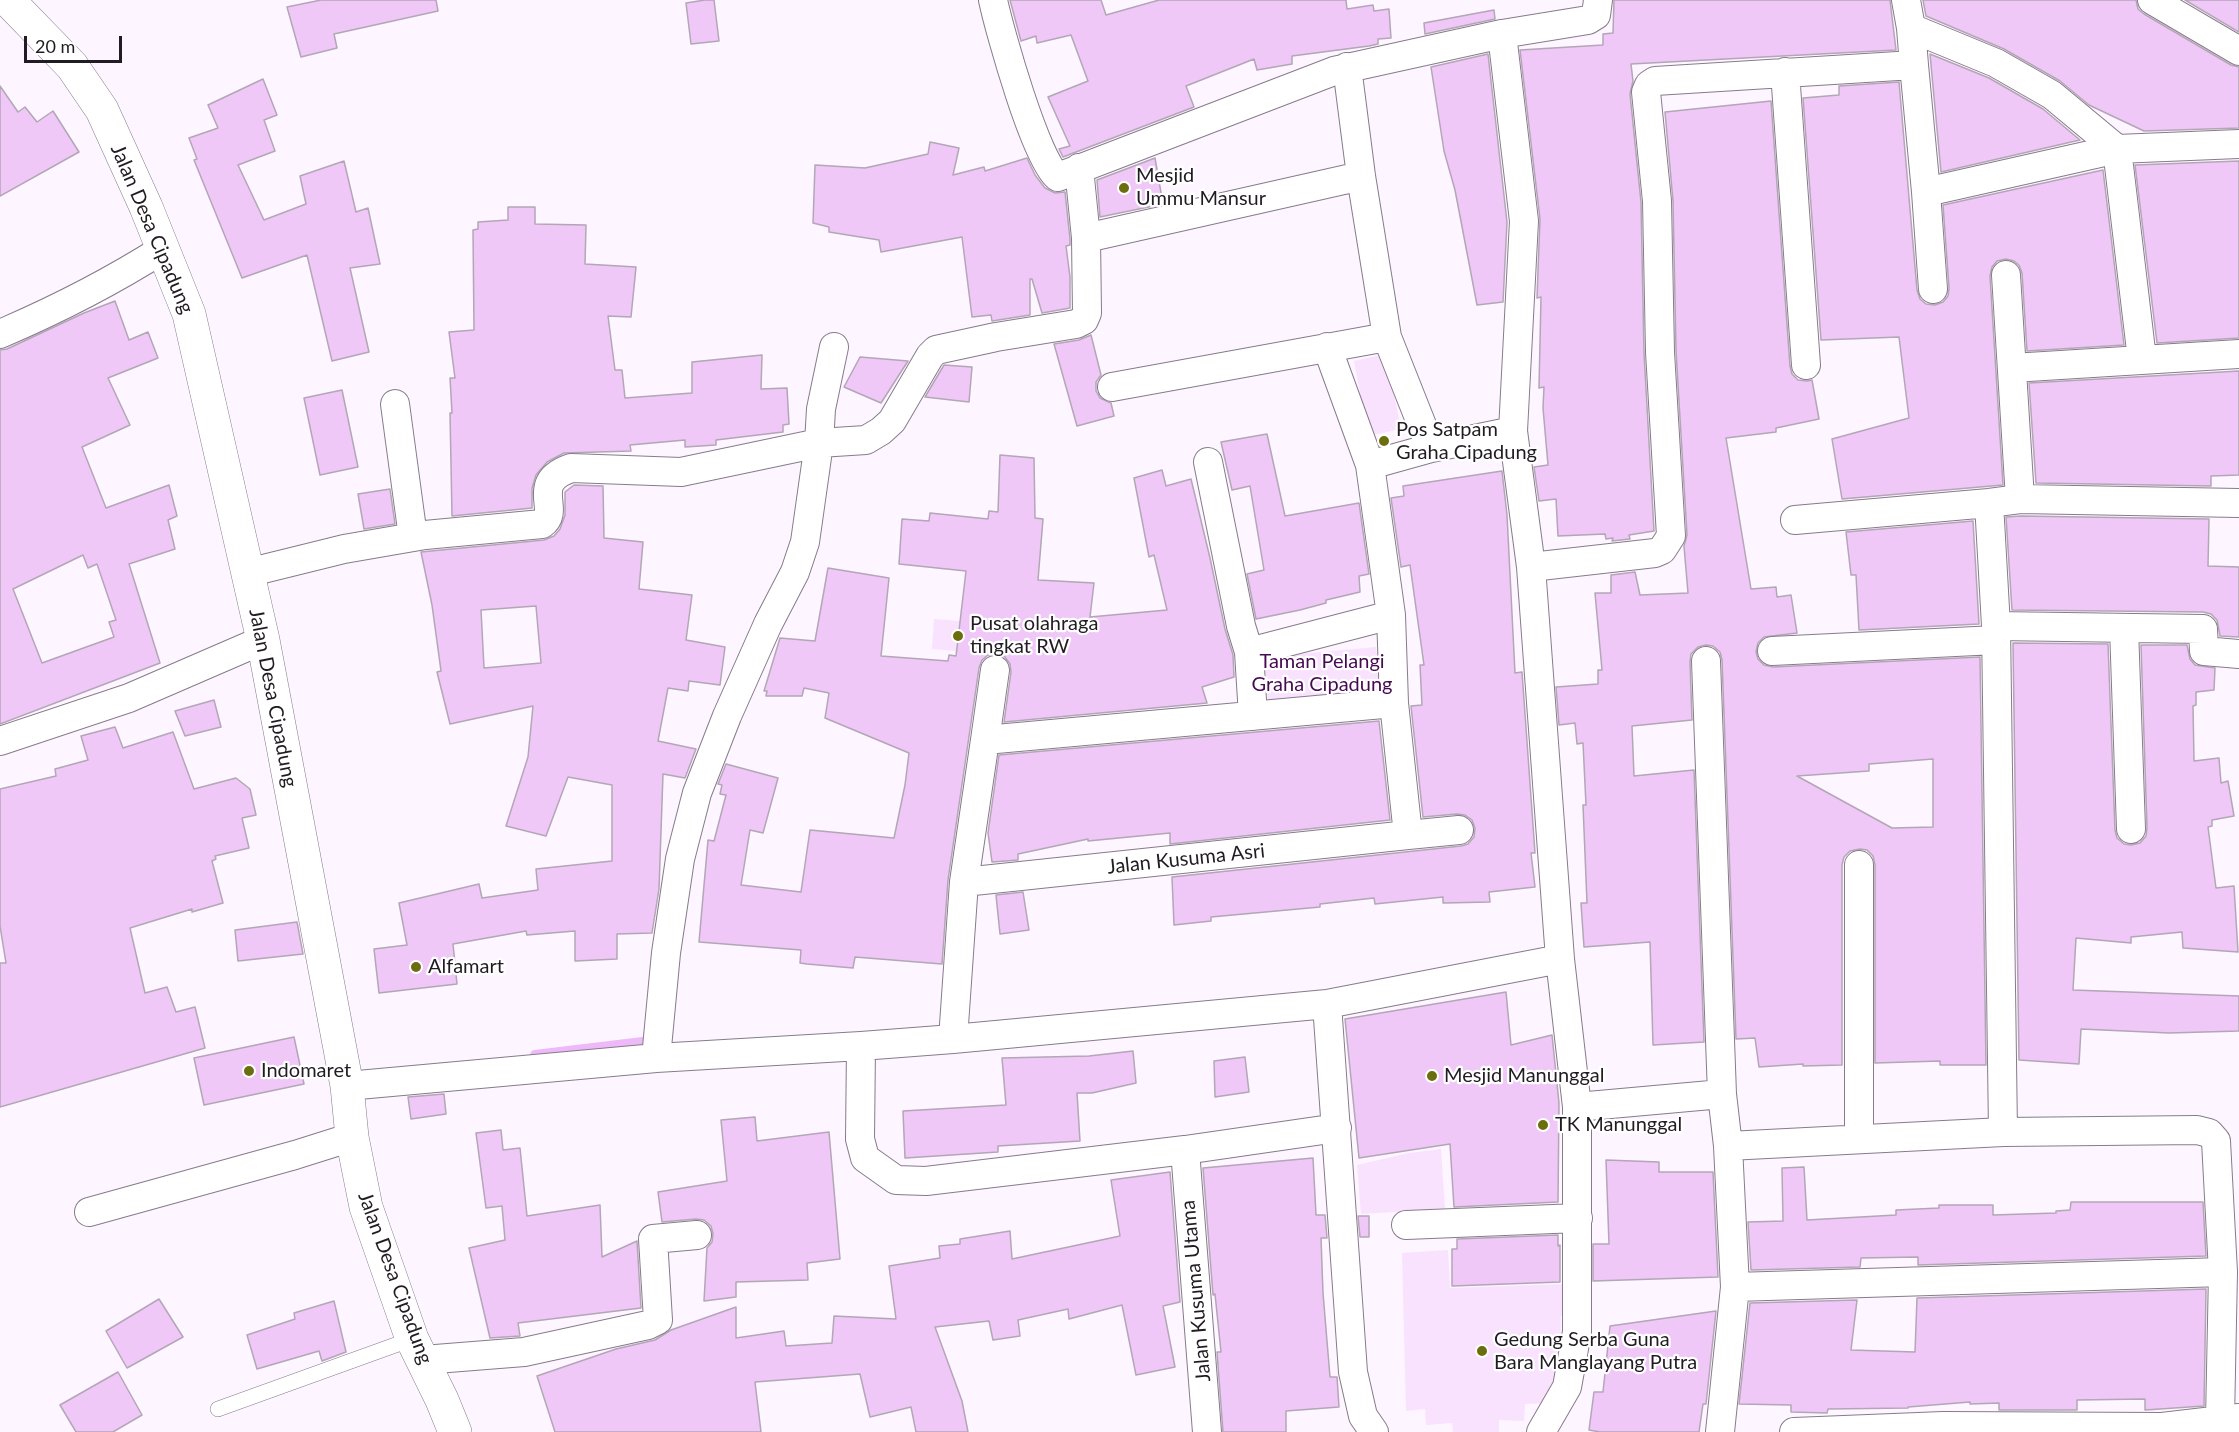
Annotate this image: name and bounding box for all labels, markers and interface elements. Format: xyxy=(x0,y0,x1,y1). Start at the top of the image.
scale bar xyxy=(27,24,124,62)
text: 20 m xyxy=(35,35,75,57)
street label: Jalan Desa Cipadung xyxy=(105,141,199,317)
place label: Mesjid Ummu Mansur xyxy=(1136,164,1266,211)
marker: Mesjid Ummu Mansur xyxy=(1117,181,1131,195)
place label: Pos Satpam Graha Cipadung xyxy=(1396,418,1537,465)
marker: Pos Satpam Graha Cipadung xyxy=(1377,434,1391,448)
street label: Jalan Desa Cipadung xyxy=(244,607,302,789)
place label: Pusat olahraga tingkat RW xyxy=(970,612,1098,659)
marker: Pusat olahraga tingkat RW xyxy=(951,629,965,643)
park label: Taman Pelangi Graha Cipadung xyxy=(1252,650,1392,697)
street label: Jalan Kusuma Asri xyxy=(1106,839,1266,879)
place label: Alfamart xyxy=(428,955,504,979)
marker: Alfamart xyxy=(409,960,423,974)
place label: Indomaret xyxy=(261,1059,351,1083)
marker: Indomaret xyxy=(242,1064,256,1078)
place label: Mesjid Manunggal xyxy=(1444,1064,1604,1088)
marker: Mesjid Manunggal xyxy=(1425,1069,1439,1083)
place label: TK Manunggal xyxy=(1555,1113,1682,1137)
marker: TK Manunggal xyxy=(1536,1118,1550,1132)
street label: Jalan Desa Cipadung xyxy=(353,1189,437,1367)
street label: Jalan Kusuma Utama xyxy=(1176,1199,1216,1383)
place label: Gedung Serba Guna Bara Manglayang Putra xyxy=(1494,1328,1697,1375)
marker: Gedung Serba Guna Bara Manglayang Putra xyxy=(1475,1344,1489,1358)

